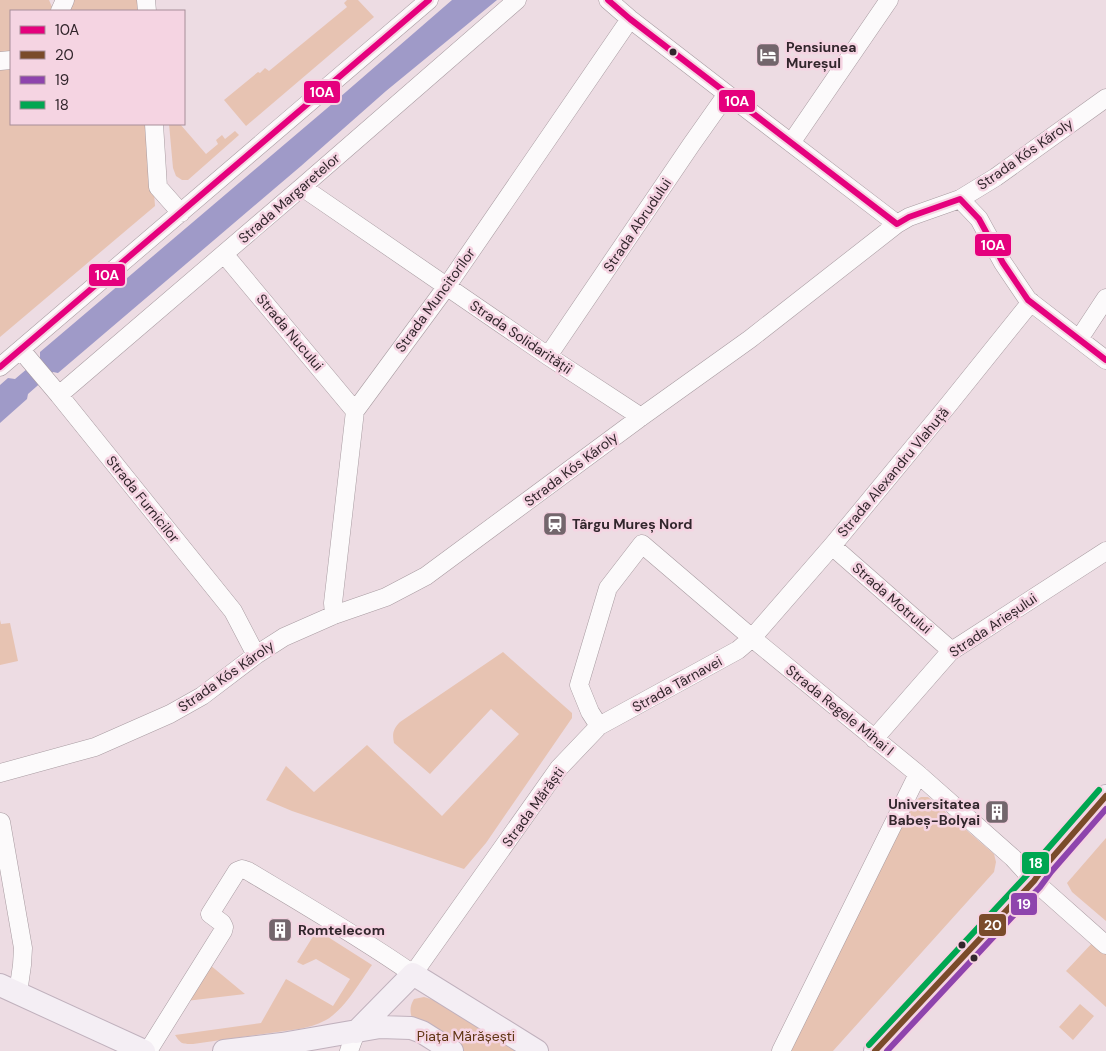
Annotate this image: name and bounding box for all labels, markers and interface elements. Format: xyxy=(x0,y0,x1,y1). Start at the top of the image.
legend xyxy=(10,10,185,125)
text: 10A xyxy=(55,20,79,40)
place label: Pensiunea Mureșul xyxy=(786,38,857,72)
hotel icon: Pensiunea Mureșul xyxy=(755,42,781,68)
text: 20 xyxy=(55,45,74,65)
unlabelled marker xyxy=(668,47,678,57)
text: 19 xyxy=(55,70,69,90)
line badge: 10A xyxy=(303,80,341,104)
text: 10A xyxy=(310,83,334,101)
line badge: 10A xyxy=(718,89,756,113)
text: 10A xyxy=(725,92,749,110)
text: 18 xyxy=(55,95,69,115)
street label: Strada Kós Károly xyxy=(974,114,1077,194)
street label: Strada Margaretelor xyxy=(234,149,344,247)
street label: Strada Abrudului xyxy=(599,175,675,275)
line badge: 10A xyxy=(974,233,1012,257)
text: 10A xyxy=(981,236,1005,254)
street label: Strada Muncitorilor xyxy=(391,244,479,356)
line badge: 10A xyxy=(88,263,126,287)
text: 10A xyxy=(95,266,119,284)
street label: Strada Nucului xyxy=(253,290,327,374)
street label: Strada Solidarității xyxy=(466,296,576,378)
street label: Strada Alexandru Vlahuță xyxy=(833,403,953,541)
street label: Strada Kós Károly xyxy=(520,428,622,510)
street label: Strada Furnicilor xyxy=(102,452,184,546)
station icon: Târgu Mureș Nord xyxy=(542,511,568,537)
place label: Târgu Mureș Nord xyxy=(572,515,693,533)
street label: Strada Motrului xyxy=(849,559,935,637)
street label: Strada Arieșului xyxy=(946,589,1040,661)
street label: Strada Kós Károly xyxy=(175,636,278,716)
street label: Strada Târnavei xyxy=(629,652,725,716)
street label: Strada Regele Mihai I xyxy=(782,661,898,759)
street label: Strada Mărăști xyxy=(498,764,568,850)
place label: Universitatea Babeș-Bolyai xyxy=(888,795,980,829)
building icon: Universitatea Babeș-Bolyai xyxy=(984,799,1010,825)
line badge: 18 xyxy=(1021,851,1050,875)
text: 18 xyxy=(1029,854,1043,872)
line badge: 19 xyxy=(1010,892,1038,916)
text: 19 xyxy=(1017,895,1031,913)
line badge: 20 xyxy=(978,913,1007,937)
text: 20 xyxy=(984,916,1002,934)
building icon: Romtelecom xyxy=(267,917,293,943)
place label: Romtelecom xyxy=(298,921,385,939)
unlabelled marker xyxy=(957,940,967,950)
unlabelled marker xyxy=(969,953,979,963)
park label: Piața Mărășești xyxy=(417,1027,515,1045)

